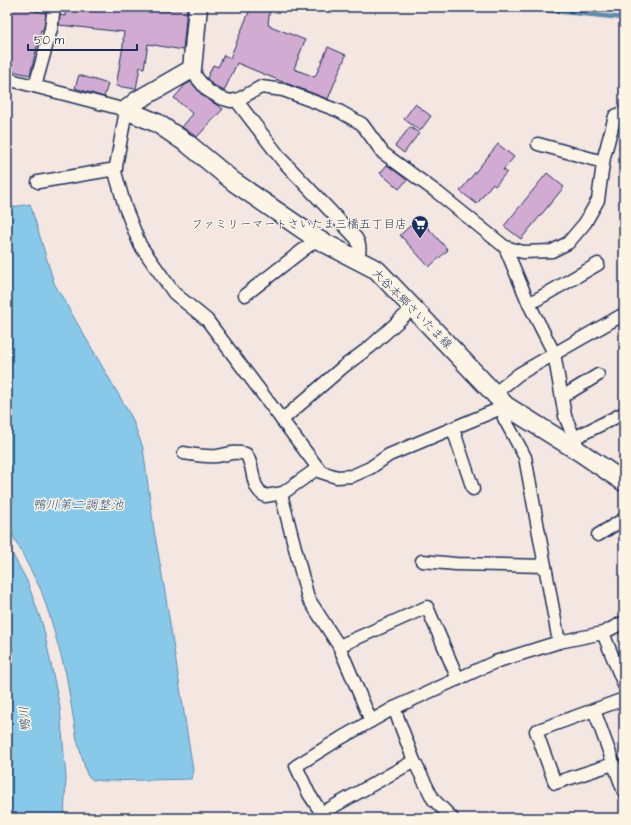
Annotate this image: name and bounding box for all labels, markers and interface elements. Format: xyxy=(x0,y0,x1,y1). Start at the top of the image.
scale bar xyxy=(28,26,137,52)
text: 50 m xyxy=(34,32,65,49)
supermarket icon: ファミリーマートさいたま三橋五丁目店 xyxy=(410,214,430,239)
place label: ファミリーマートさいたま三橋五丁目店 xyxy=(191,216,407,233)
street label: 大谷本郷さいたま線 xyxy=(368,265,456,353)
water label: 鴨川第二調整池 xyxy=(32,496,124,514)
water label: 鴨川 xyxy=(15,705,35,733)

